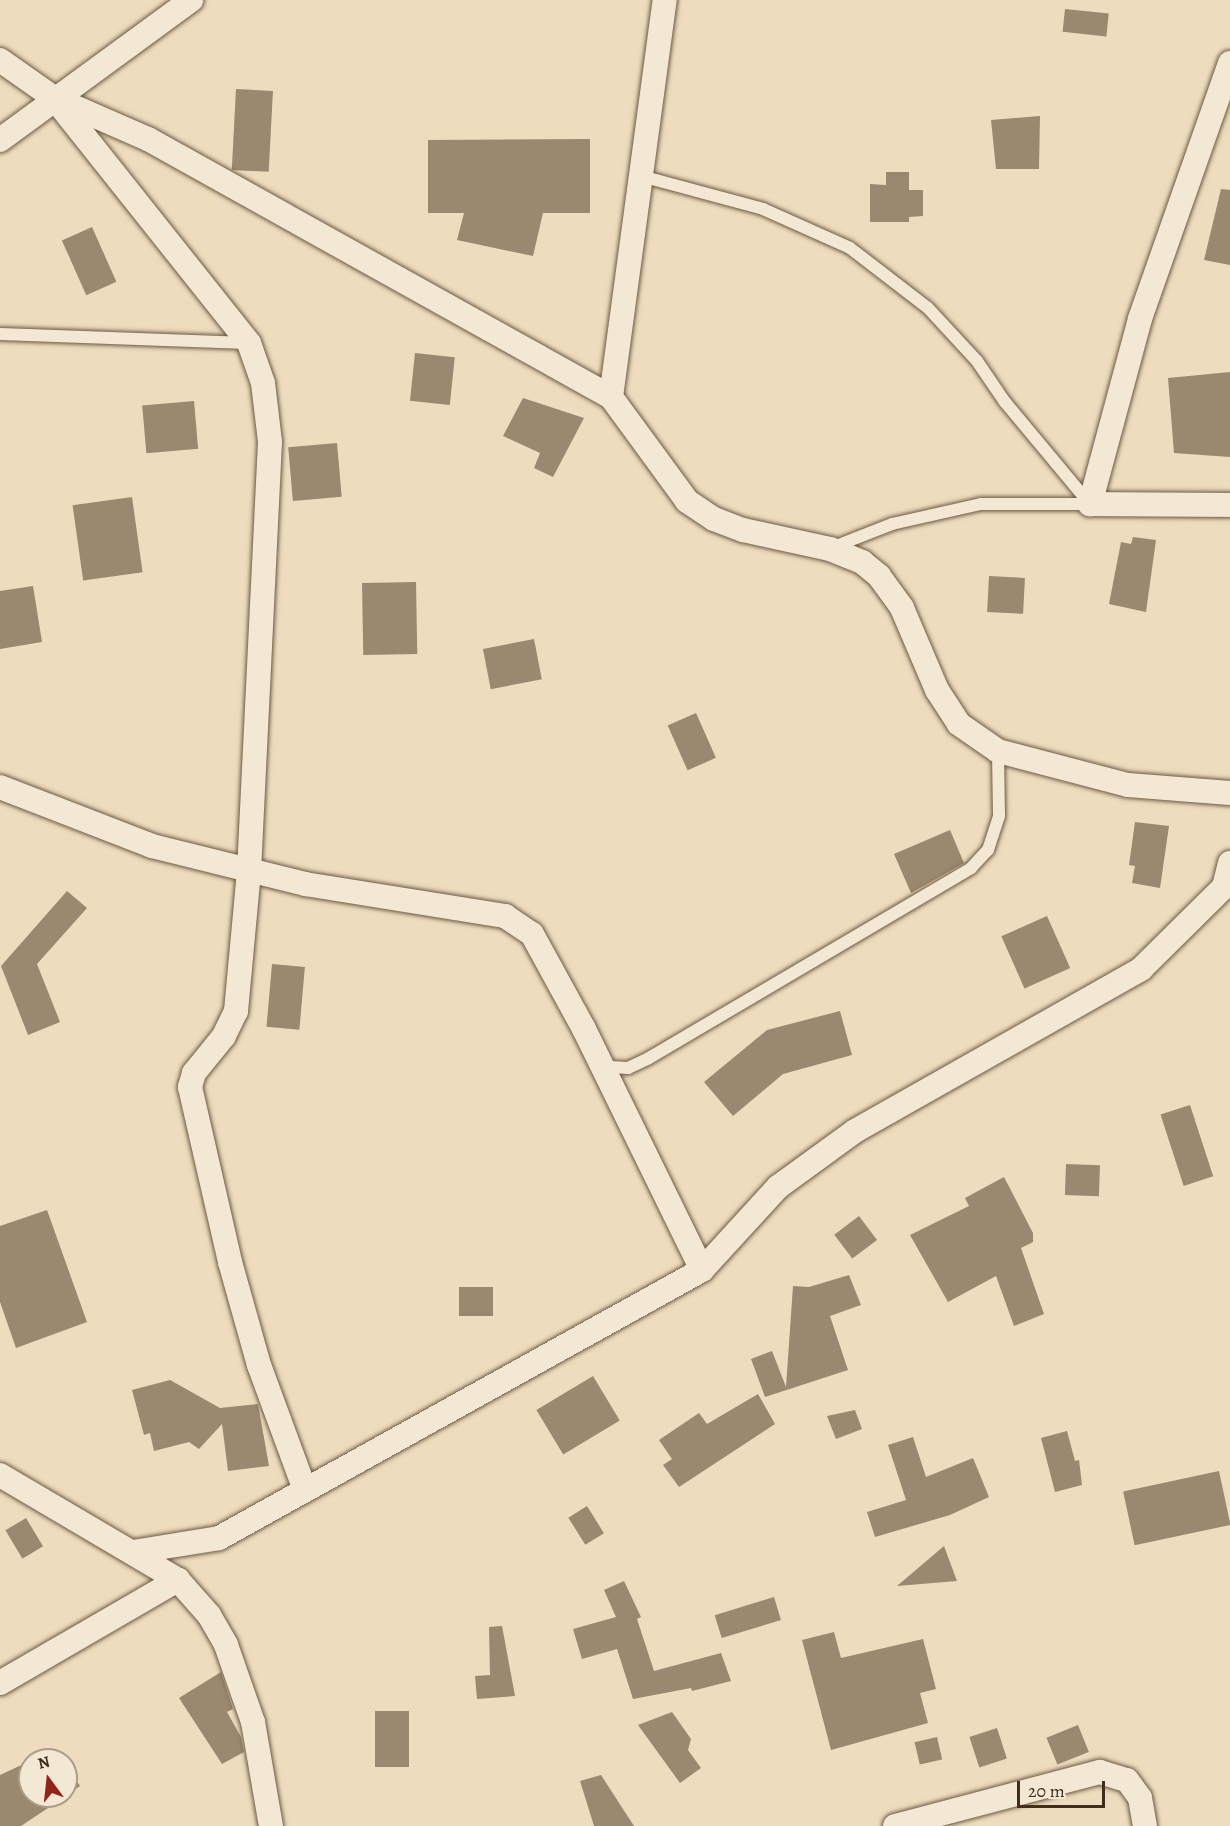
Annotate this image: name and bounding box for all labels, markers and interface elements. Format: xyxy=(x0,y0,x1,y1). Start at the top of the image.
north arrow xyxy=(18,1748,78,1808)
text: N xyxy=(35,1750,52,1775)
scale bar xyxy=(1020,1769,1108,1807)
text: 20 m xyxy=(1028,1779,1065,1803)

